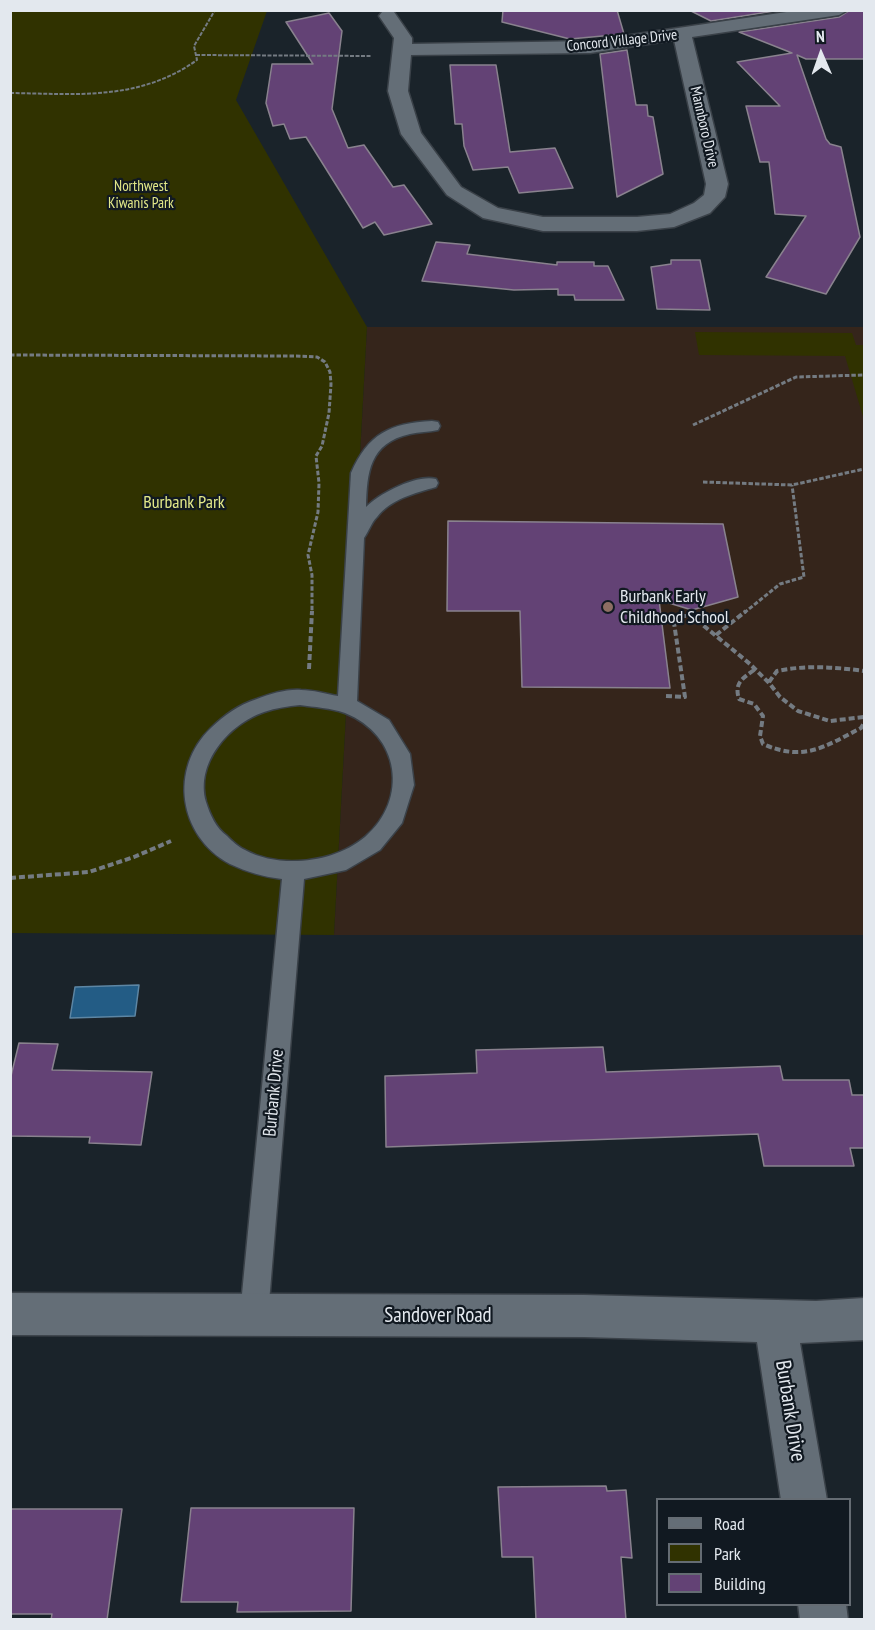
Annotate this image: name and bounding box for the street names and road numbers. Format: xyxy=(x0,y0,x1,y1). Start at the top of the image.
street label: Concord Village Drive xyxy=(566,26,678,56)
street label: Mannboro Drive xyxy=(686,85,722,169)
street label: Burbank Drive xyxy=(259,1048,289,1138)
street label: Sandover Road xyxy=(384,1303,492,1329)
street label: Burbank Drive xyxy=(770,1359,810,1463)

